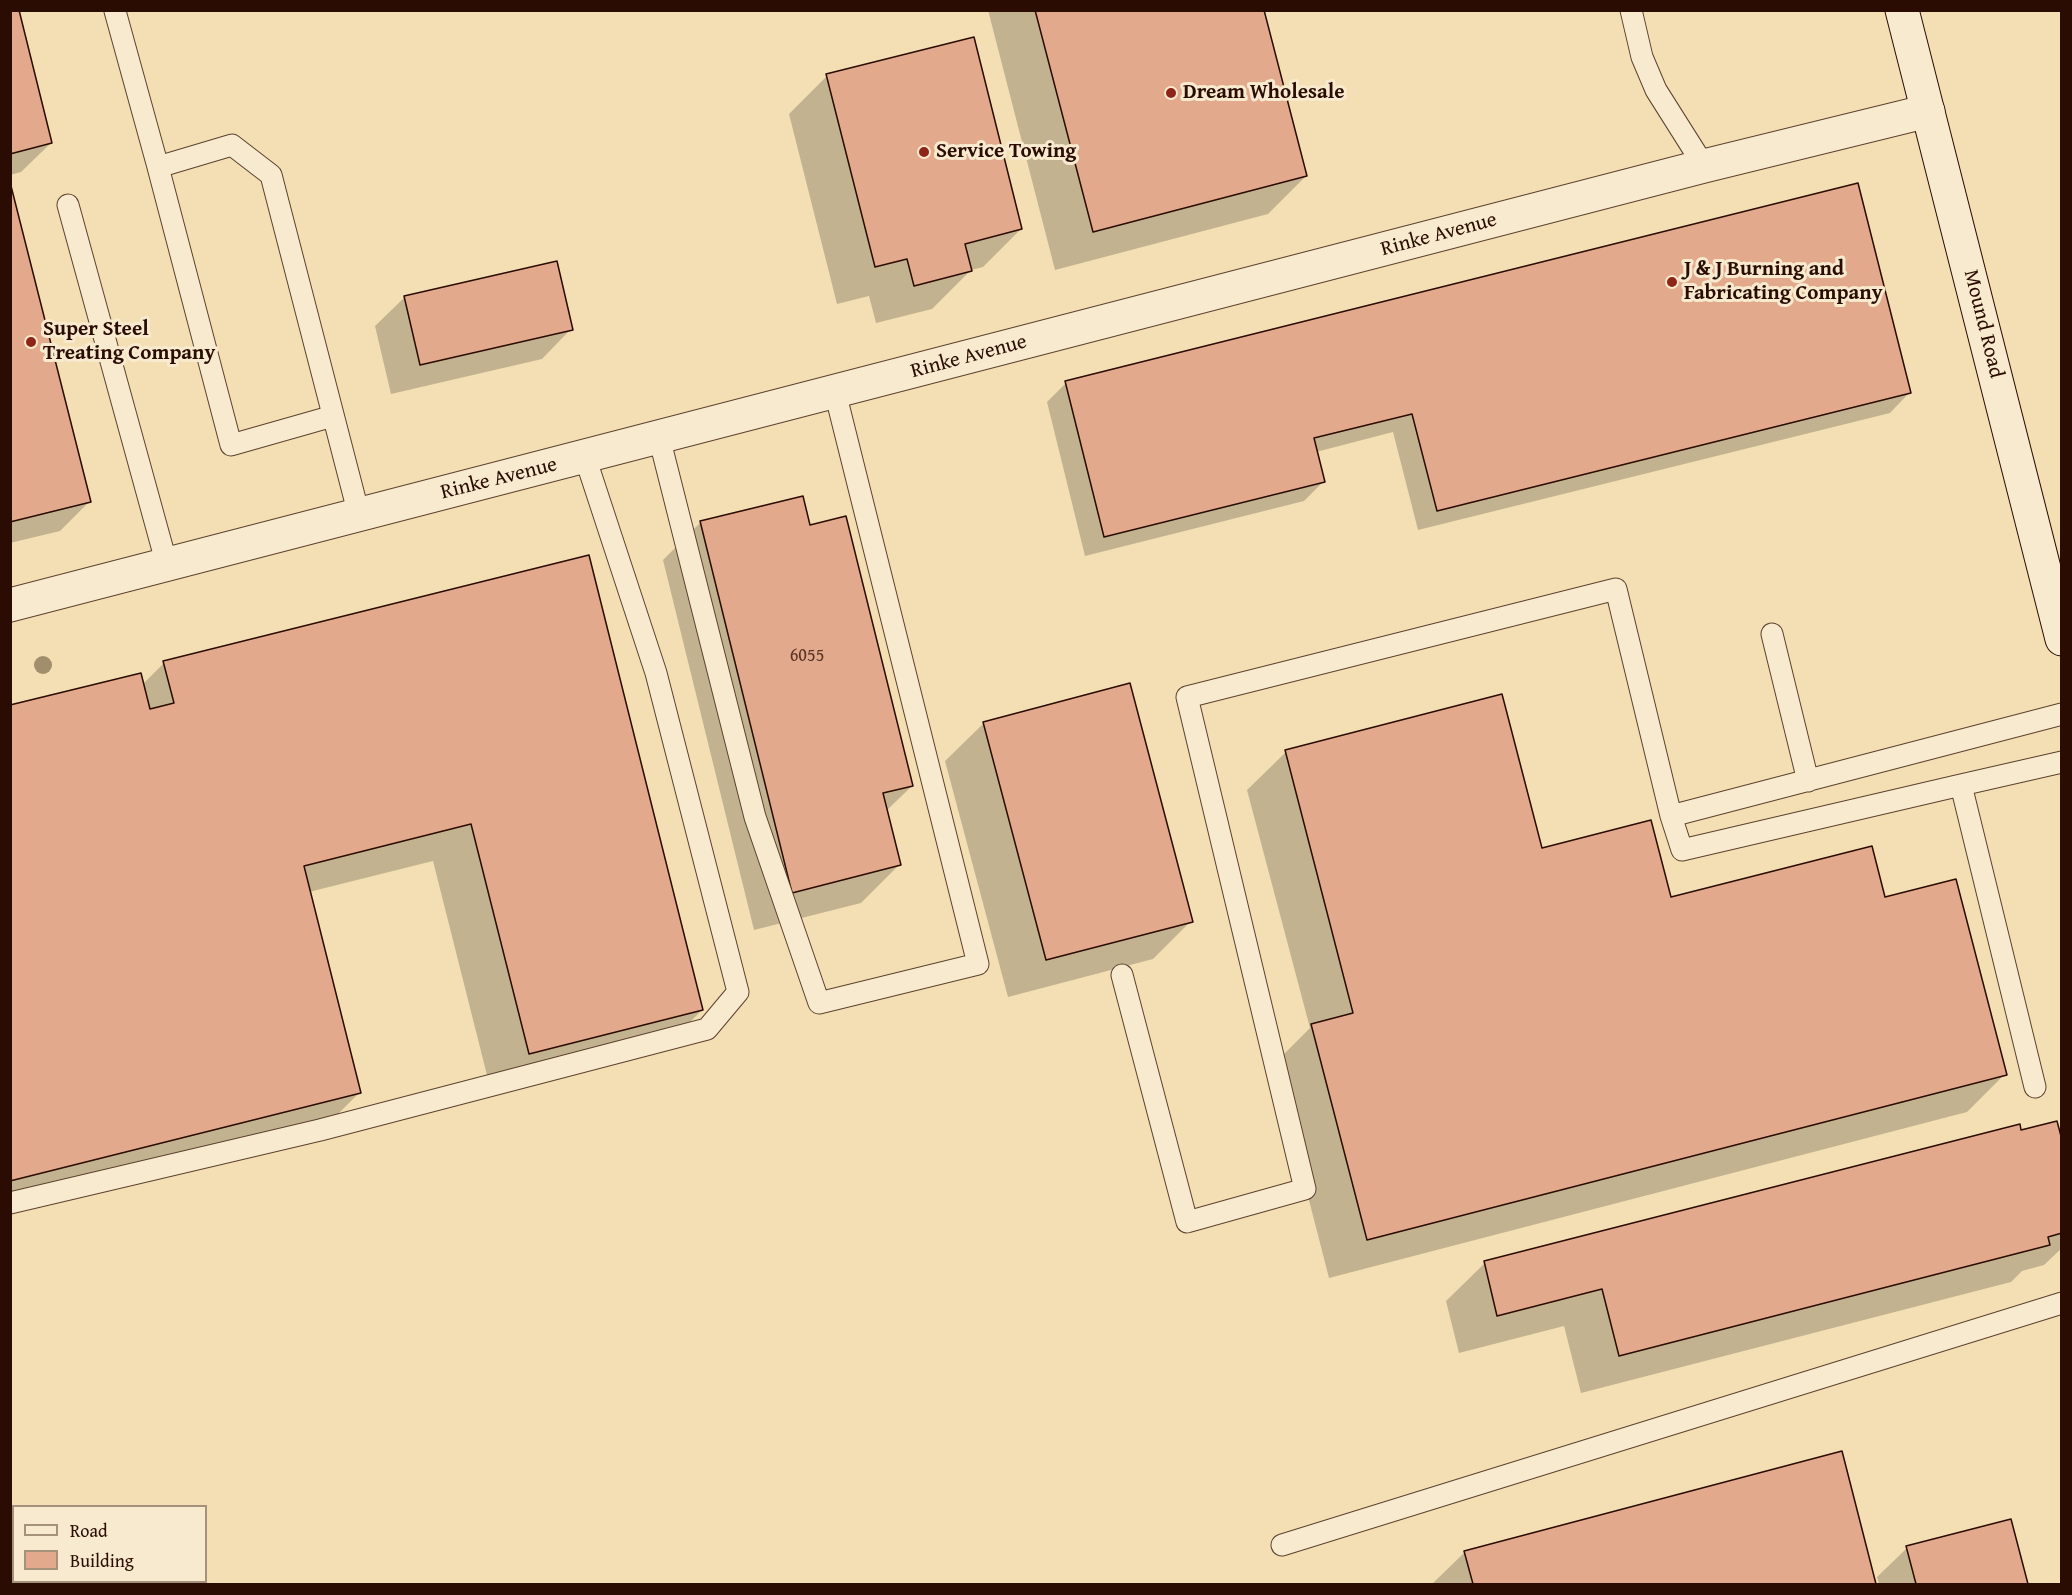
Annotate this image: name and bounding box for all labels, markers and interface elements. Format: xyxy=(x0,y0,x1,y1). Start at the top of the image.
place label: Dream Wholesale xyxy=(1183,80,1345,106)
marker: Dream Wholesale xyxy=(1164,86,1178,100)
place label: Service Towing xyxy=(936,139,1076,165)
marker: Service Towing xyxy=(917,145,931,159)
street label: Rinke Avenue xyxy=(1378,207,1500,263)
place label: J & J Burning and Fabricating Company xyxy=(1684,257,1882,307)
street label: Mound Road xyxy=(1957,267,2009,381)
marker: J & J Burning and Fabricating Company xyxy=(1665,275,1679,289)
place label: Super Steel Treating Company xyxy=(43,317,215,367)
street label: Rinke Avenue xyxy=(908,329,1030,385)
marker: Super Steel Treating Company xyxy=(24,335,38,349)
street label: Rinke Avenue xyxy=(438,452,560,506)
house number: 6055 xyxy=(790,645,824,667)
legend xyxy=(12,1505,207,1583)
text: Road xyxy=(70,1517,108,1544)
text: Building xyxy=(70,1547,134,1574)

